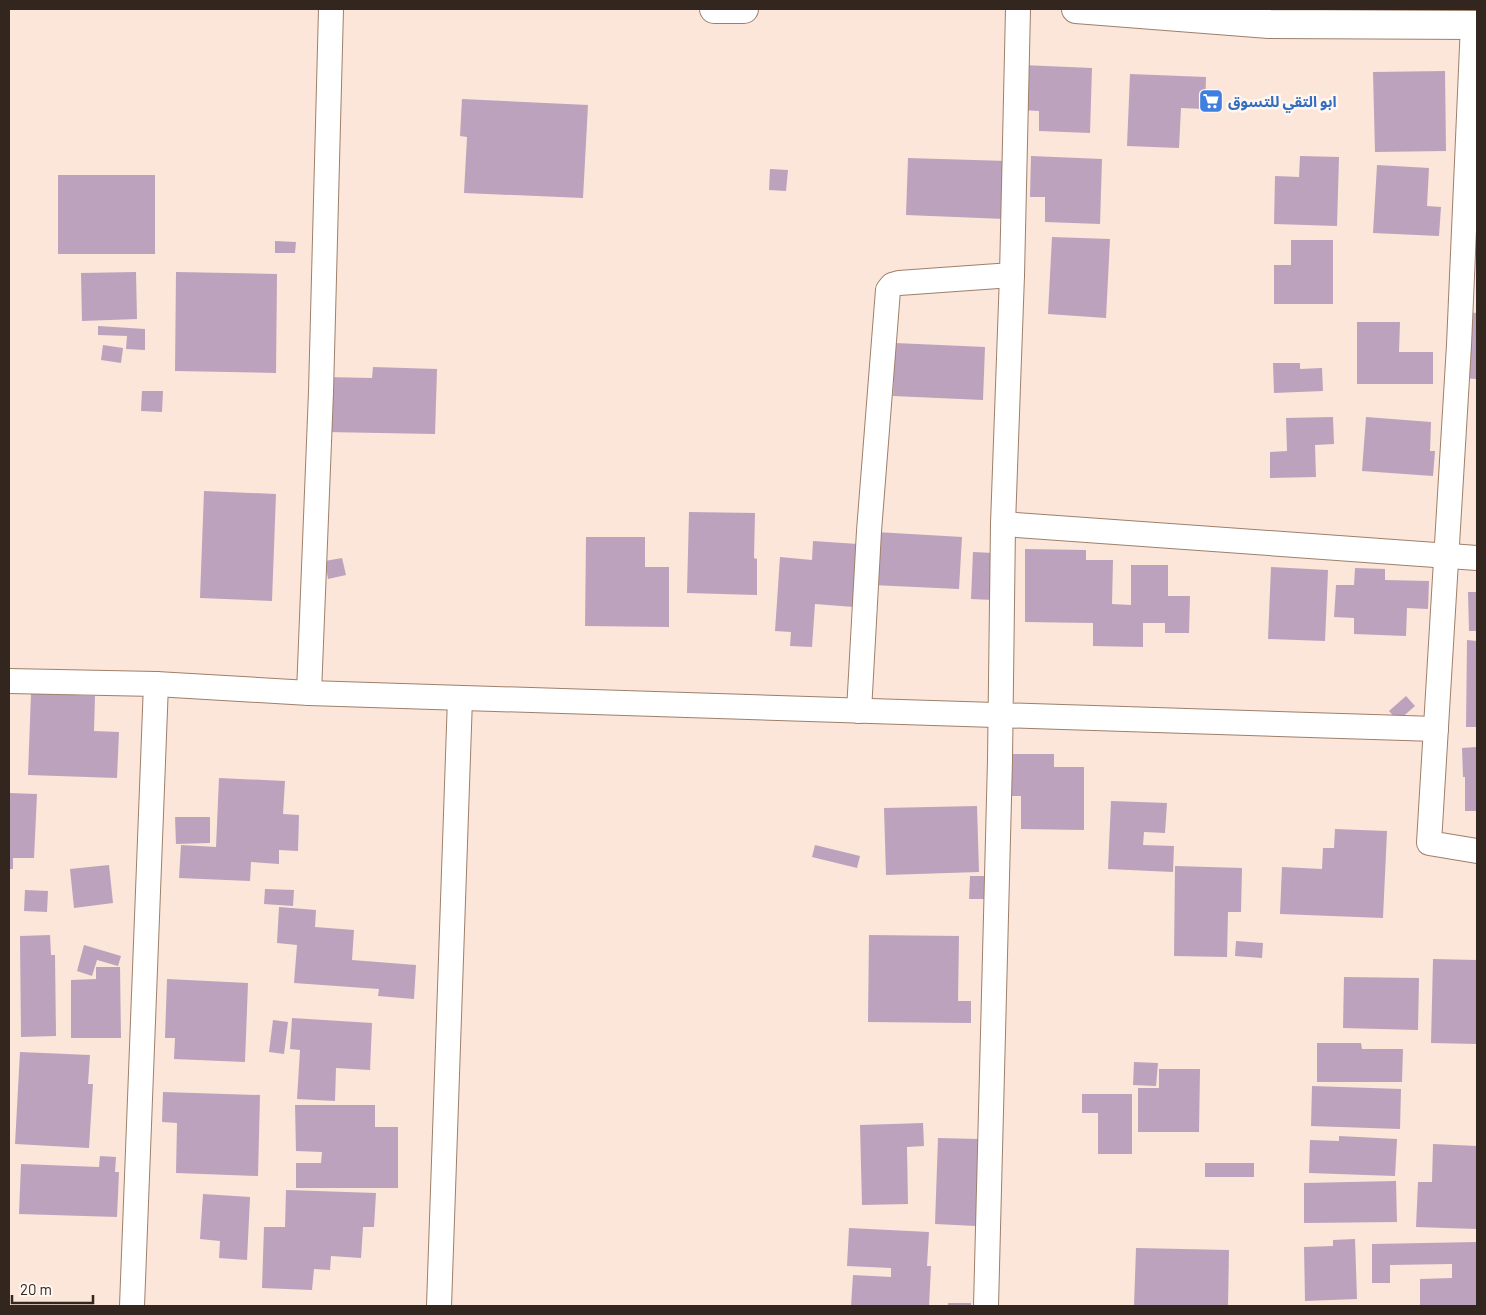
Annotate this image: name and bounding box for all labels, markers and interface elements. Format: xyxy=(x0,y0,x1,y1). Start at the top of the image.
supermarket icon: ابو التقي للتسوق xyxy=(1198,88,1224,114)
place label: ابو التقي للتسوق xyxy=(1228,92,1337,113)
scale bar xyxy=(12,1272,94,1304)
text: 20 m xyxy=(20,1280,52,1298)

